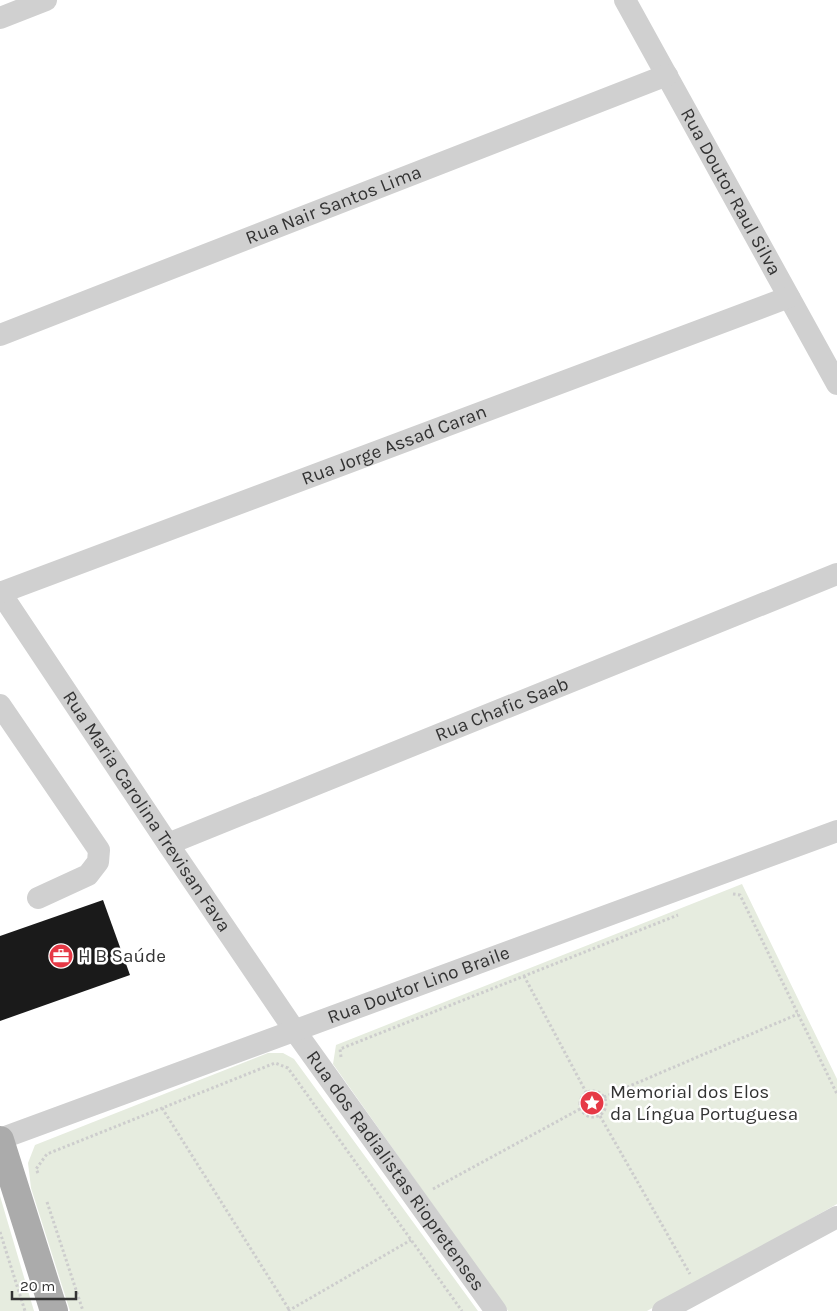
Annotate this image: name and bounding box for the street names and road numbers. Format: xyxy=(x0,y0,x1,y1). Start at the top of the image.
street label: Rua Doutor Raul Silva xyxy=(676,104,786,279)
street label: Rua Nair Santos Lima xyxy=(242,161,425,249)
street label: Rua Jorge Assad Caran xyxy=(299,400,490,490)
street label: Rua Chafic Saab xyxy=(432,673,572,746)
street label: Rua Maria Carolina Trevisan Fava xyxy=(58,687,235,936)
street label: Rua Doutor Lino Braile xyxy=(324,941,513,1029)
street label: Rua dos Radialistas Riopretenses xyxy=(302,1046,489,1295)

